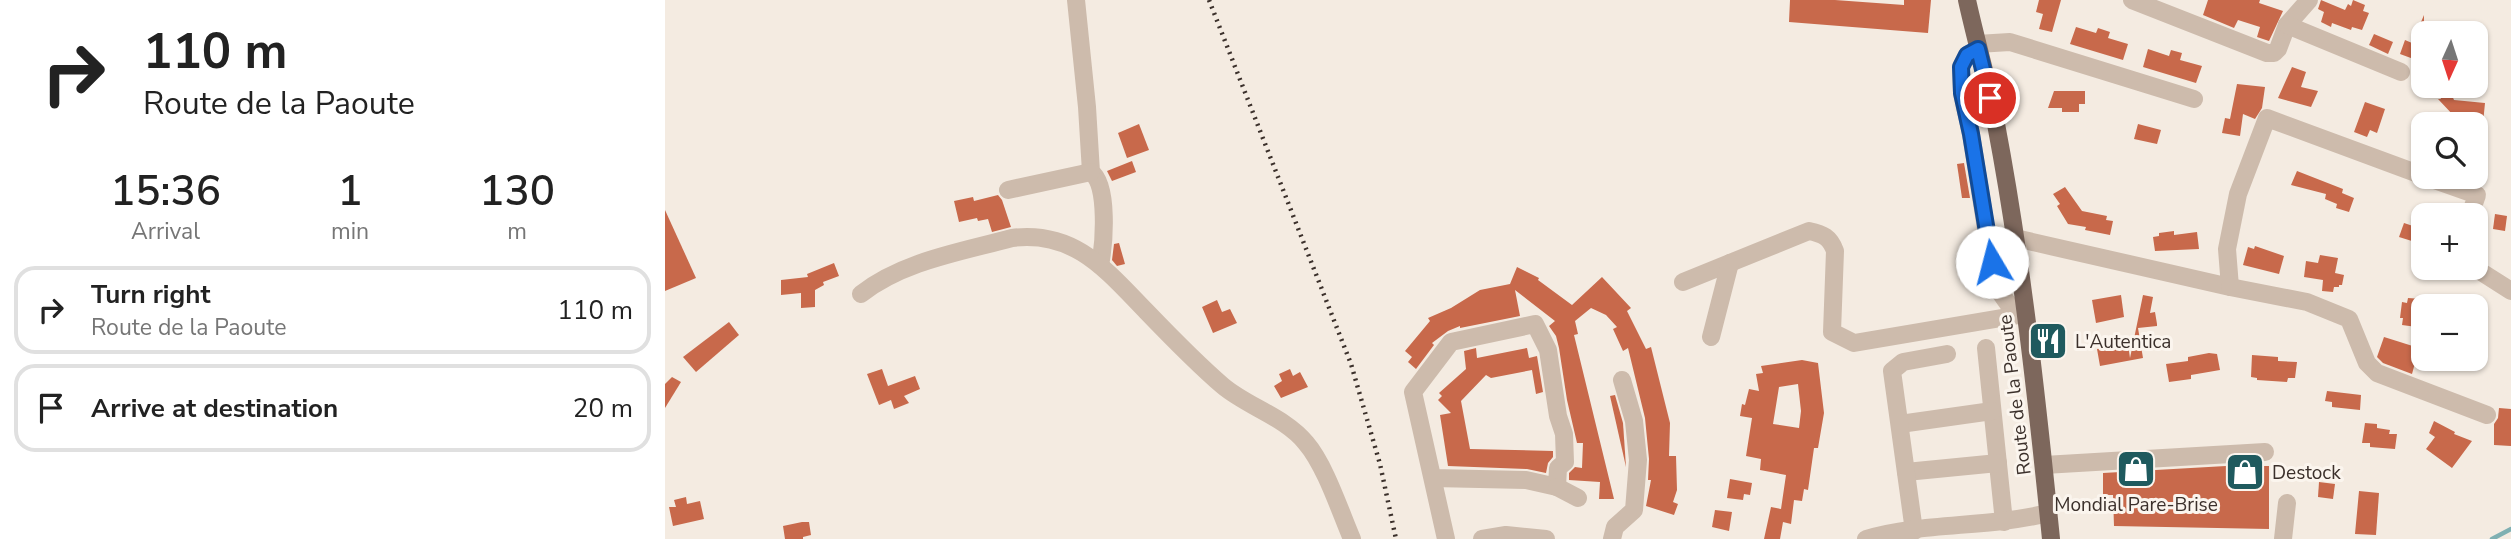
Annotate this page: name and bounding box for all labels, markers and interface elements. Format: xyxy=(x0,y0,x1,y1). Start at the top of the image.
text: 110 m xyxy=(143,18,287,85)
north arrow xyxy=(2411,21,2489,98)
map controls xyxy=(2411,21,2488,371)
icon: right xyxy=(28,28,119,119)
pin xyxy=(1960,68,2020,128)
icon: arrive xyxy=(1971,79,2009,117)
text: Route de la Paoute xyxy=(143,82,415,125)
button: search xyxy=(2411,112,2488,189)
text: 15:36 xyxy=(110,163,221,220)
text: 1 xyxy=(337,163,363,220)
text: 130 xyxy=(479,163,555,220)
button: + xyxy=(2411,203,2488,280)
text: Arrival xyxy=(131,216,200,247)
text: min xyxy=(331,216,369,247)
text: m xyxy=(507,216,527,247)
position arrow xyxy=(1955,225,2029,299)
text: Turn right xyxy=(91,277,210,312)
icon: right xyxy=(32,291,70,329)
text: 110 m xyxy=(557,293,633,328)
button: − xyxy=(2411,294,2488,371)
text: Route de la Paoute xyxy=(91,312,286,343)
street label: Route de la Paoute xyxy=(1992,313,2038,477)
restaurant icon: L'Autentica xyxy=(2027,320,2069,362)
place label: L'Autentica xyxy=(2075,329,2171,355)
icon: arrive xyxy=(32,389,70,427)
text: Arrive at destination xyxy=(91,391,338,426)
text: 20 m xyxy=(573,391,633,426)
shop icon: Mondial Pare-Brise xyxy=(2115,448,2157,490)
shop icon: Destock xyxy=(2224,451,2266,493)
place label: Destock xyxy=(2272,460,2341,486)
place label: Mondial Pare-Brise xyxy=(2054,492,2218,518)

